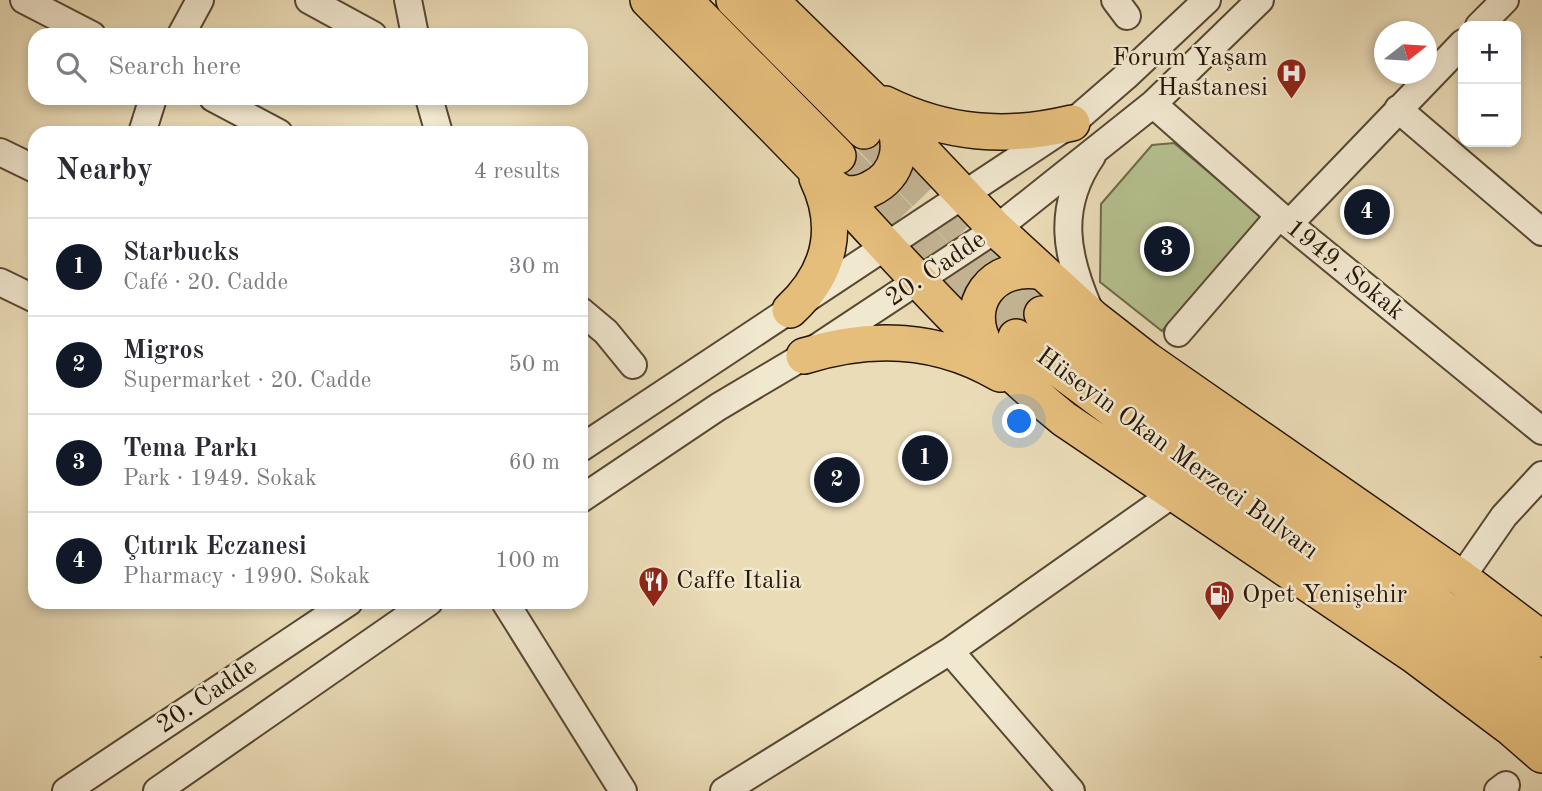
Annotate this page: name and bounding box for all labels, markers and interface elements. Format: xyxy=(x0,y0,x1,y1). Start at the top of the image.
north arrow xyxy=(1374,21,1437,84)
map controls xyxy=(1458,21,1521,147)
button: + xyxy=(1458,21,1521,84)
search box xyxy=(28,28,588,105)
place label: Forum Yaşam Hastanesi xyxy=(1112,45,1268,101)
icon: search xyxy=(52,48,90,86)
text: Search here xyxy=(108,54,241,80)
hospital icon: Forum Yaşam Hastanesi xyxy=(1274,56,1308,100)
button: − xyxy=(1458,84,1521,147)
text: Nearby xyxy=(56,156,153,186)
text: 4 results xyxy=(474,160,560,183)
pin: 4 xyxy=(1344,186,1390,238)
street label: 1949. Sokak xyxy=(1279,213,1411,327)
pin: 3 xyxy=(1144,223,1190,275)
street label: 20. Cadde xyxy=(881,226,991,312)
text: Starbucks xyxy=(123,240,239,266)
text: 1 xyxy=(72,255,86,278)
text: 30 m xyxy=(509,255,560,278)
text: Café · 20. Cadde xyxy=(123,271,288,294)
text: Migros xyxy=(123,338,204,364)
street label: Hüseyin Okan Merzeci Bulvarı xyxy=(1031,343,1323,565)
text: 2 xyxy=(72,353,86,376)
text: 50 m xyxy=(509,353,560,376)
text: Supermarket · 20. Cadde xyxy=(123,369,371,392)
your location xyxy=(1002,404,1036,438)
pin: 1 xyxy=(902,432,948,484)
text: Tema Parkı xyxy=(123,436,257,462)
text: 3 xyxy=(72,451,86,474)
text: 60 m xyxy=(509,451,560,474)
pin: 2 xyxy=(814,454,860,506)
text: Park · 1949. Sokak xyxy=(123,467,317,490)
text: Çıtırık Eczanesi xyxy=(123,534,307,560)
text: 4 xyxy=(72,549,86,572)
text: 100 m xyxy=(495,549,560,572)
restaurant icon: Caffe Italia xyxy=(636,564,670,608)
text: Pharmacy · 1990. Sokak xyxy=(123,565,370,588)
place label: Caffe Italia xyxy=(676,568,802,594)
fuel station icon: Opet Yenişehir xyxy=(1202,578,1236,622)
place label: Opet Yenişehir xyxy=(1242,582,1407,608)
street label: 20. Cadde xyxy=(152,653,262,739)

